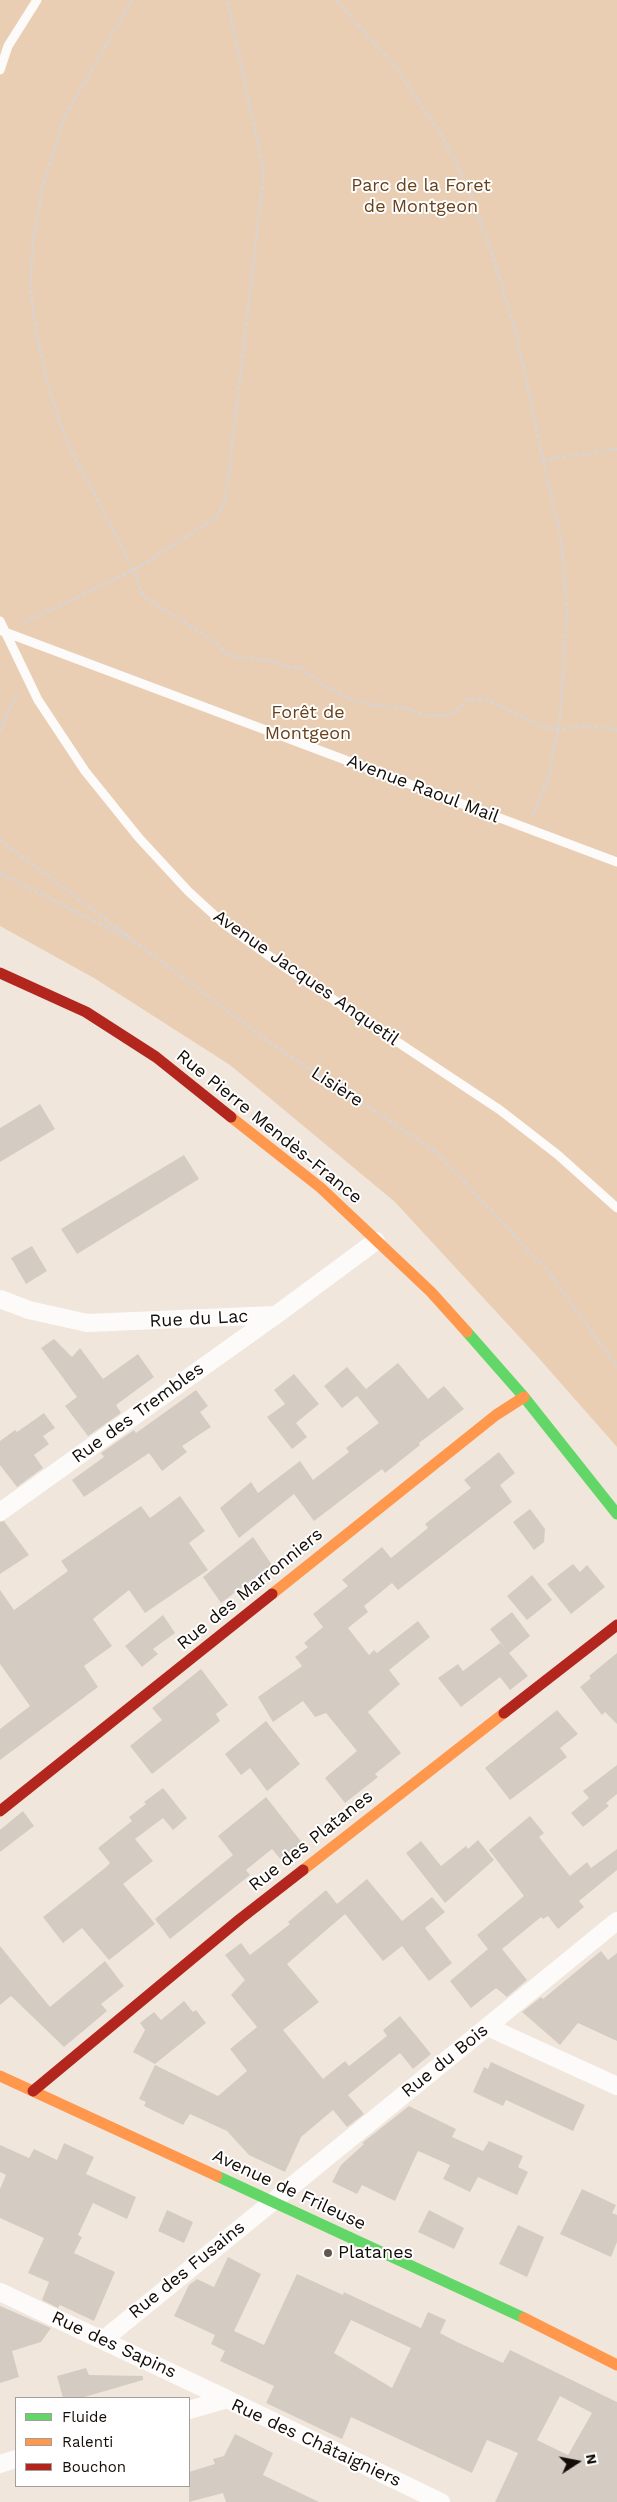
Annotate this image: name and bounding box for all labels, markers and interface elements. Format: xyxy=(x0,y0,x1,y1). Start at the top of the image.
park label: Parc de la Foret de Montgeon xyxy=(351,175,491,218)
park label: Forêt de Montgeon xyxy=(265,702,351,744)
street label: Avenue Raoul Mail xyxy=(344,750,502,828)
street label: Avenue Jacques Anquetil xyxy=(209,906,403,1050)
street label: Rue Pierre Mendès-France xyxy=(172,1045,366,1209)
street label: Lisière xyxy=(307,1062,367,1112)
street label: Rue du Lac xyxy=(149,1306,249,1332)
street label: Rue des Trembles xyxy=(68,1358,208,1468)
street label: Rue des Marronniers xyxy=(173,1524,327,1654)
street label: Rue des Platanes xyxy=(245,1786,377,1896)
street label: Rue du Bois xyxy=(397,2020,493,2102)
street label: Avenue de Frileuse xyxy=(209,2145,369,2235)
street label: Rue des Fusains xyxy=(125,2217,249,2323)
place label: Platanes xyxy=(338,2242,413,2264)
marker: Platanes xyxy=(322,2247,334,2259)
street label: Rue des Sapins xyxy=(48,2307,180,2383)
street label: Rue des Châtaigniers xyxy=(228,2394,404,2492)
legend xyxy=(15,2397,190,2487)
text: Fluide xyxy=(62,2408,107,2426)
text: Ralenti xyxy=(62,2433,113,2451)
north arrow xyxy=(552,2437,602,2487)
text: N xyxy=(583,2453,601,2466)
text: Bouchon xyxy=(62,2458,126,2476)

